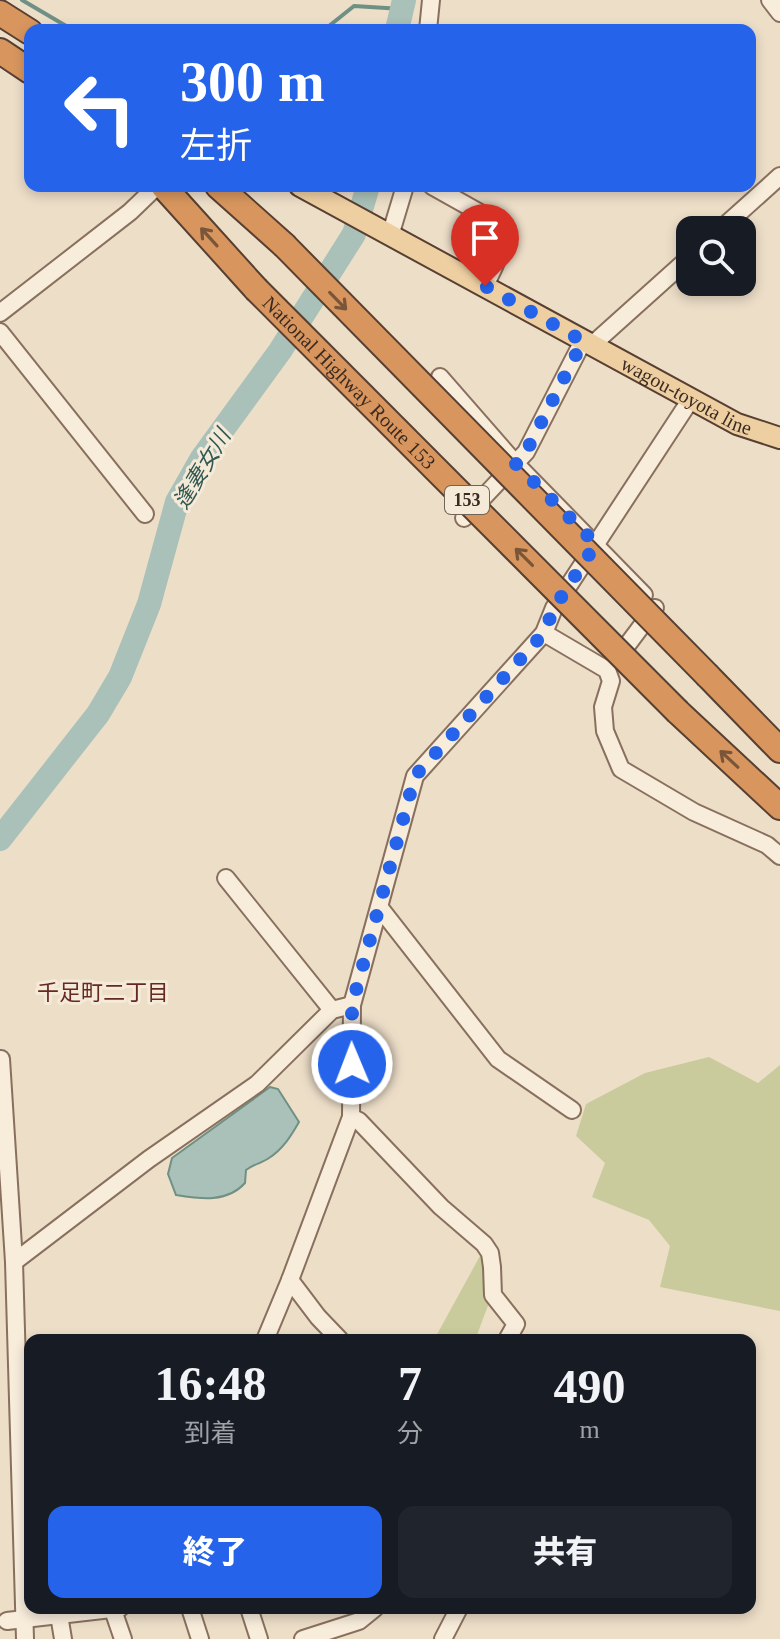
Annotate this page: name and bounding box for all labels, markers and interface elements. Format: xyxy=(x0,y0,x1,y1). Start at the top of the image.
text: 300 m xyxy=(180,51,325,113)
icon: left xyxy=(48,56,152,160)
text: 左折 xyxy=(180,126,252,166)
pin xyxy=(451,204,519,286)
icon: arrive xyxy=(463,216,507,260)
map controls xyxy=(676,216,756,296)
button: search xyxy=(676,216,756,296)
one-way arrow xyxy=(201,228,219,248)
street label: National Highway Route 153 xyxy=(258,291,440,473)
one-way arrow xyxy=(329,291,348,311)
street label: wagou-toyota line xyxy=(617,352,755,439)
water label: 逢妻女川 xyxy=(169,423,236,513)
road number: 153 xyxy=(445,486,489,514)
one-way arrow xyxy=(515,548,534,567)
one-way arrow xyxy=(719,750,739,769)
district label: 千足町二丁目 xyxy=(37,980,169,1005)
position arrow xyxy=(310,1022,394,1106)
text: 16:48 xyxy=(155,1357,266,1410)
text: 7 xyxy=(398,1357,422,1410)
text: 490 xyxy=(554,1360,626,1413)
text: m xyxy=(579,1415,600,1444)
text: 到着 xyxy=(184,1419,237,1448)
text: 分 xyxy=(397,1419,423,1448)
button: 終了 xyxy=(48,1506,382,1598)
button: 共有 xyxy=(398,1506,732,1598)

